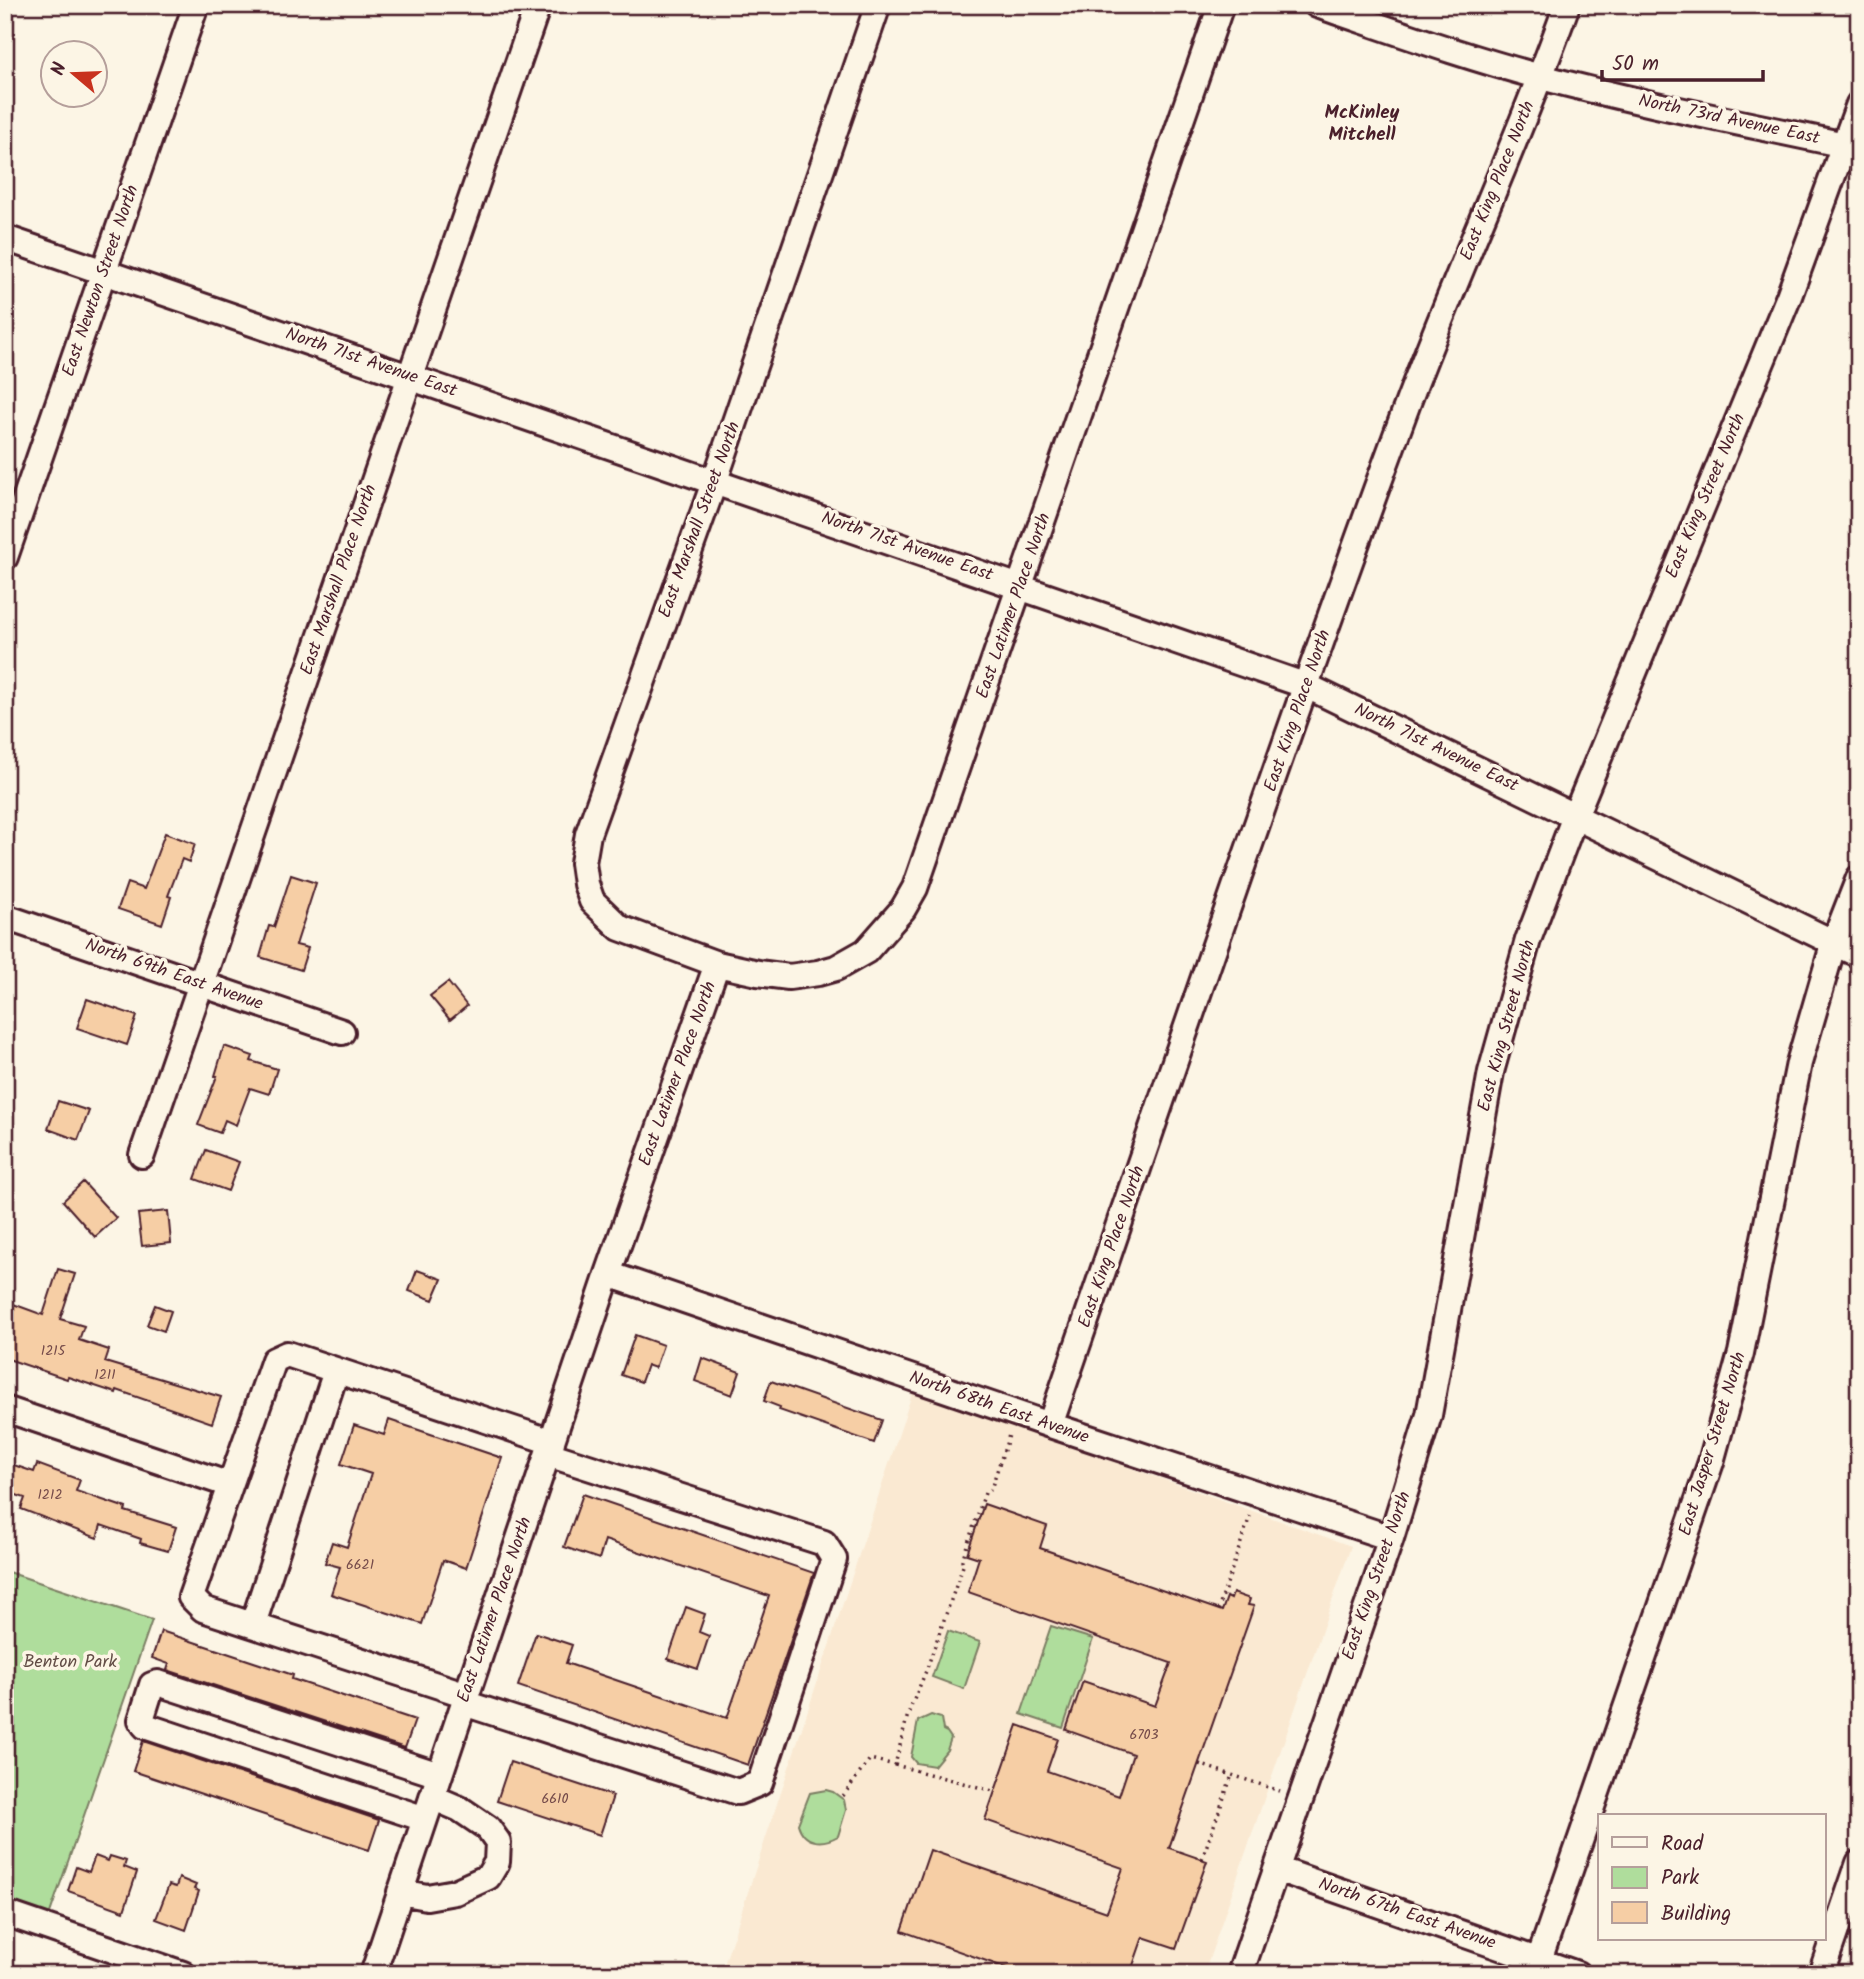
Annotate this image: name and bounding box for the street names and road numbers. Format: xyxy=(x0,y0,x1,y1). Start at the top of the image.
street label: North 73rd Avenue East xyxy=(1636,87,1823,154)
street label: East King Place North xyxy=(1453,97,1543,265)
street label: East Newton Street North xyxy=(55,181,147,381)
street label: North 71st Avenue East xyxy=(281,320,462,406)
street label: East King Street North xyxy=(1658,409,1754,583)
street label: East Marshall Street North xyxy=(651,418,749,622)
street label: East Marshall Place North xyxy=(293,481,385,679)
street label: North 71st Avenue East xyxy=(817,504,998,590)
street label: East Latimer Place North xyxy=(969,509,1059,703)
street label: East King Place North xyxy=(1257,626,1339,796)
street label: North 71st Avenue East xyxy=(1349,696,1524,801)
street label: North 69th East Avenue xyxy=(81,931,267,1019)
street label: East King Street North xyxy=(1470,937,1544,1115)
street label: East Latimer Place North xyxy=(631,978,725,1170)
street label: East King Place North xyxy=(1071,1162,1153,1332)
street label: East Jasper Street North xyxy=(1671,1348,1755,1540)
street label: North 68th East Avenue xyxy=(905,1364,1093,1452)
street label: East King Street North xyxy=(1334,1488,1420,1664)
street label: East Latimer Place North xyxy=(450,1513,540,1707)
street label: North 67th East Avenue xyxy=(1314,1870,1500,1958)

